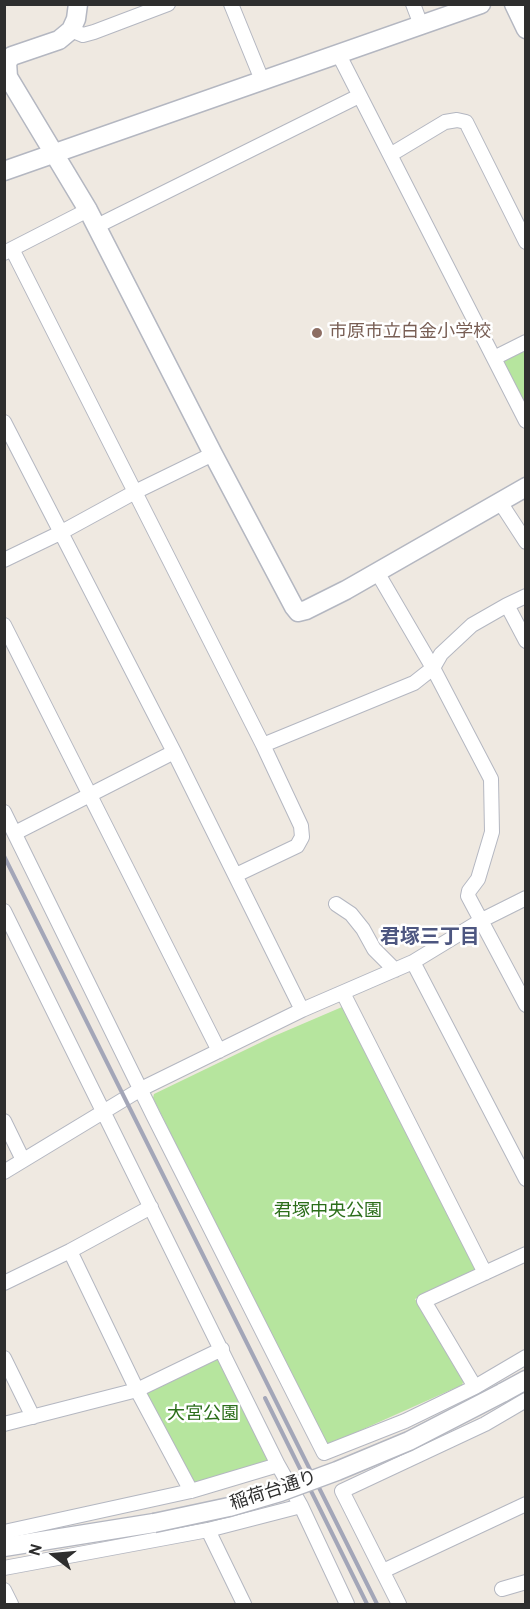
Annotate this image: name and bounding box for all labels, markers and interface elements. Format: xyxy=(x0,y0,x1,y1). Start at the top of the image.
place label: 市原市立白金小学校 xyxy=(329,322,491,344)
marker: 市原市立白金小学校 xyxy=(310,326,324,340)
district label: 君塚三丁目 xyxy=(380,927,480,951)
park label: 君塚中央公園 xyxy=(274,1201,382,1223)
park label: 大宮公園 xyxy=(167,1404,239,1426)
street label: 稲荷台通り xyxy=(228,1468,320,1516)
north arrow xyxy=(24,1525,84,1585)
text: N xyxy=(25,1542,48,1558)

